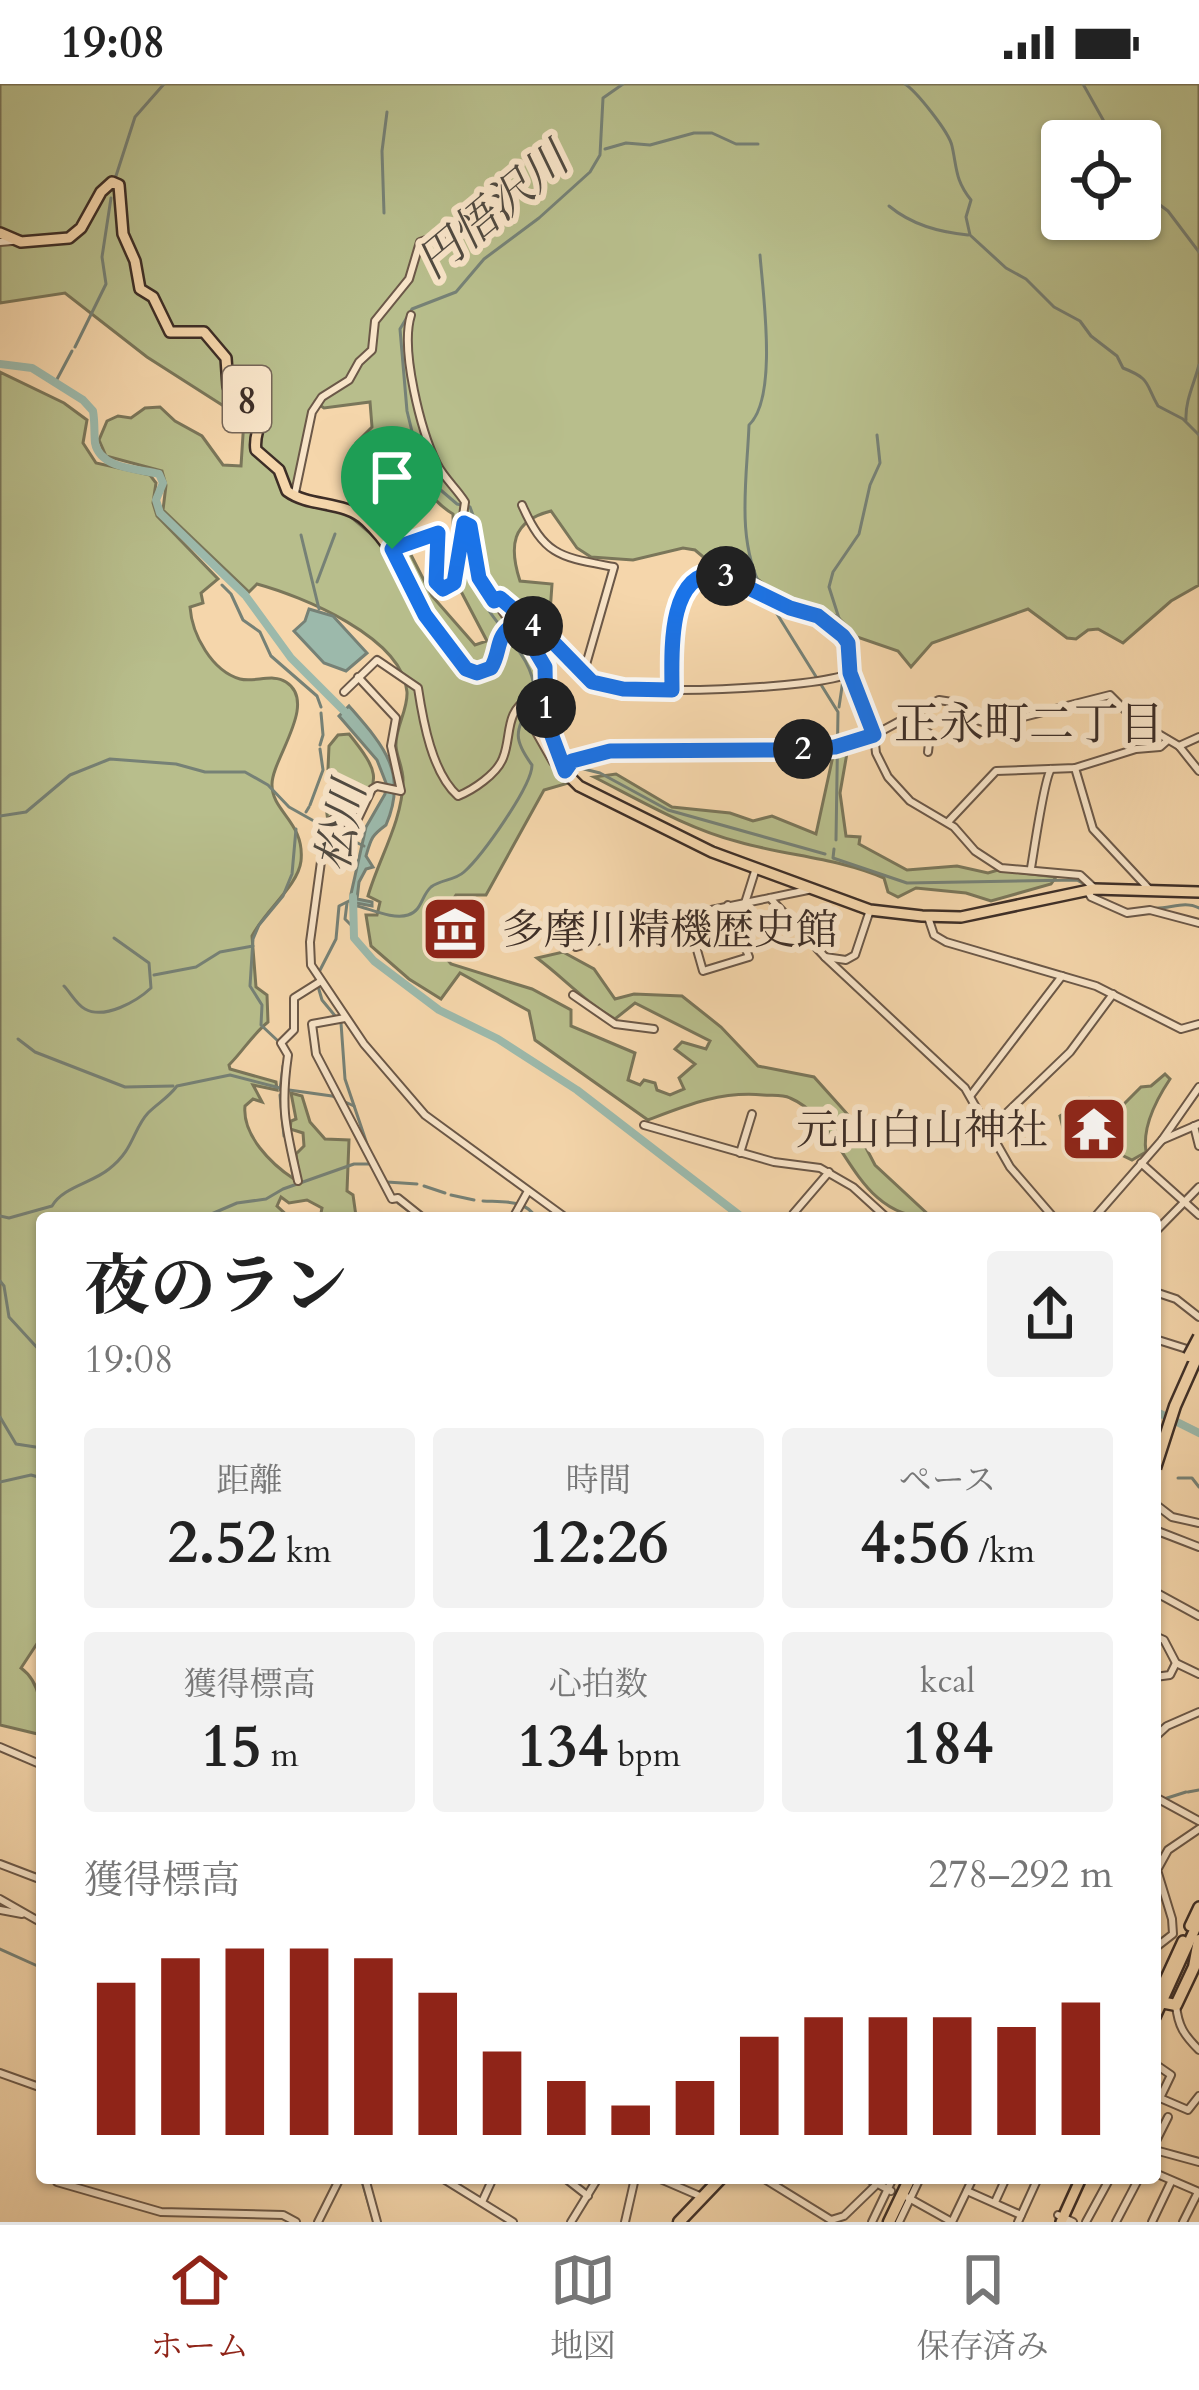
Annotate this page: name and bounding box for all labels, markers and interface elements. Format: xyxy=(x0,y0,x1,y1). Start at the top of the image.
text: 19:08 xyxy=(60,12,165,73)
map controls xyxy=(1041,120,1161,240)
button: locate xyxy=(1041,120,1161,240)
water label: 円悟沢川 xyxy=(404,127,585,292)
road number: 8 xyxy=(223,366,271,432)
pin xyxy=(341,426,443,549)
icon: arrive xyxy=(359,444,425,510)
pin: 3 xyxy=(696,546,756,606)
text: 3 xyxy=(718,553,734,598)
pin: 4 xyxy=(503,596,563,656)
text: 4 xyxy=(525,603,541,648)
pin: 1 xyxy=(516,678,576,738)
text: 1 xyxy=(538,685,554,730)
district label: 正永町二丁目 xyxy=(894,694,1164,755)
pin: 2 xyxy=(773,719,833,779)
text: 2 xyxy=(795,726,811,771)
water label: 松川 xyxy=(302,771,382,877)
museum icon: 多摩川精機歴史館 xyxy=(420,894,490,964)
place label: 多摩川精機歴史館 xyxy=(502,902,838,959)
temple icon: 元山白山神社 xyxy=(1059,1094,1129,1164)
place label: 元山白山神社 xyxy=(796,1102,1048,1159)
text: 夜のラン xyxy=(84,1243,348,1332)
button: share xyxy=(987,1251,1113,1377)
text: 19:08 xyxy=(84,1333,174,1386)
text: 距離 xyxy=(217,1458,283,1503)
text: 時間 xyxy=(566,1458,632,1503)
text: ペース xyxy=(899,1458,996,1503)
text: 2.52 xyxy=(167,1503,277,1584)
text: 12:26 xyxy=(528,1503,669,1584)
text: 4:56 xyxy=(860,1503,970,1584)
text: km xyxy=(277,1529,332,1574)
text: /km xyxy=(970,1529,1035,1574)
text: kcal xyxy=(920,1659,975,1704)
text: 獲得標高 xyxy=(184,1662,316,1707)
text: 心拍数 xyxy=(549,1662,648,1707)
text: 184 xyxy=(901,1704,994,1785)
text: 15 xyxy=(200,1707,262,1788)
text: 134 xyxy=(516,1707,609,1788)
text: m xyxy=(262,1733,299,1778)
text: bpm xyxy=(609,1733,681,1778)
text: 278–292 m xyxy=(928,1848,1113,1901)
text: 獲得標高 xyxy=(84,1854,240,1907)
tab: ホーム xyxy=(150,2247,249,2369)
tab: 地図 xyxy=(550,2247,616,2369)
tab: 保存済み xyxy=(917,2247,1049,2369)

